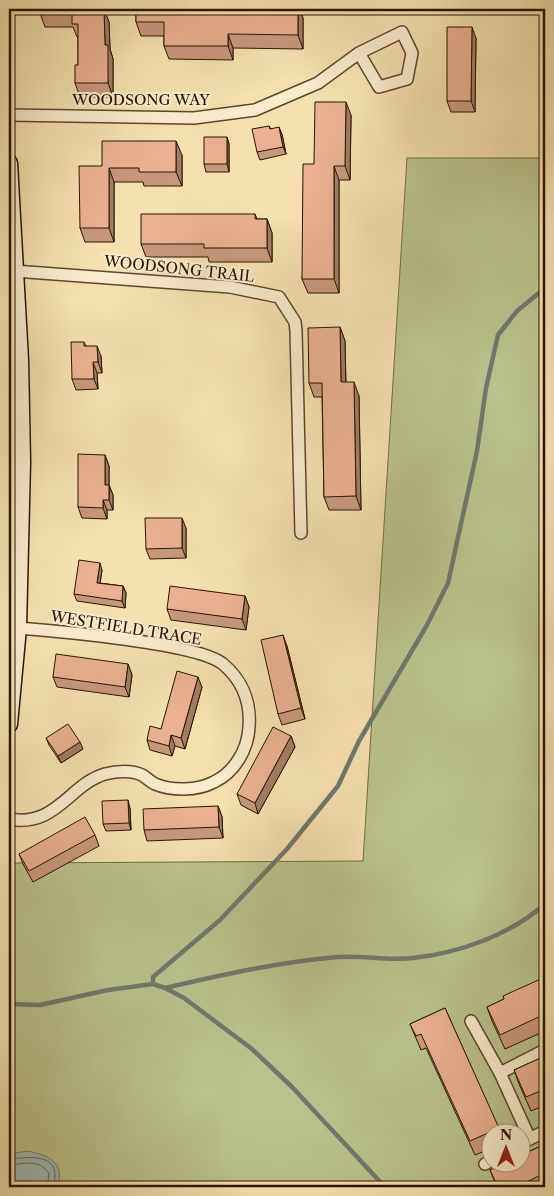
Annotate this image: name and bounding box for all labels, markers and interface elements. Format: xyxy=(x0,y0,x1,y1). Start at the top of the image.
street label: WOODSONG WAY xyxy=(71,90,210,109)
street label: WOODSONG TRAIL xyxy=(102,251,255,286)
street label: WESTFIELD TRACE xyxy=(48,606,203,649)
north arrow xyxy=(482,1124,532,1174)
text: N xyxy=(500,1126,512,1144)

